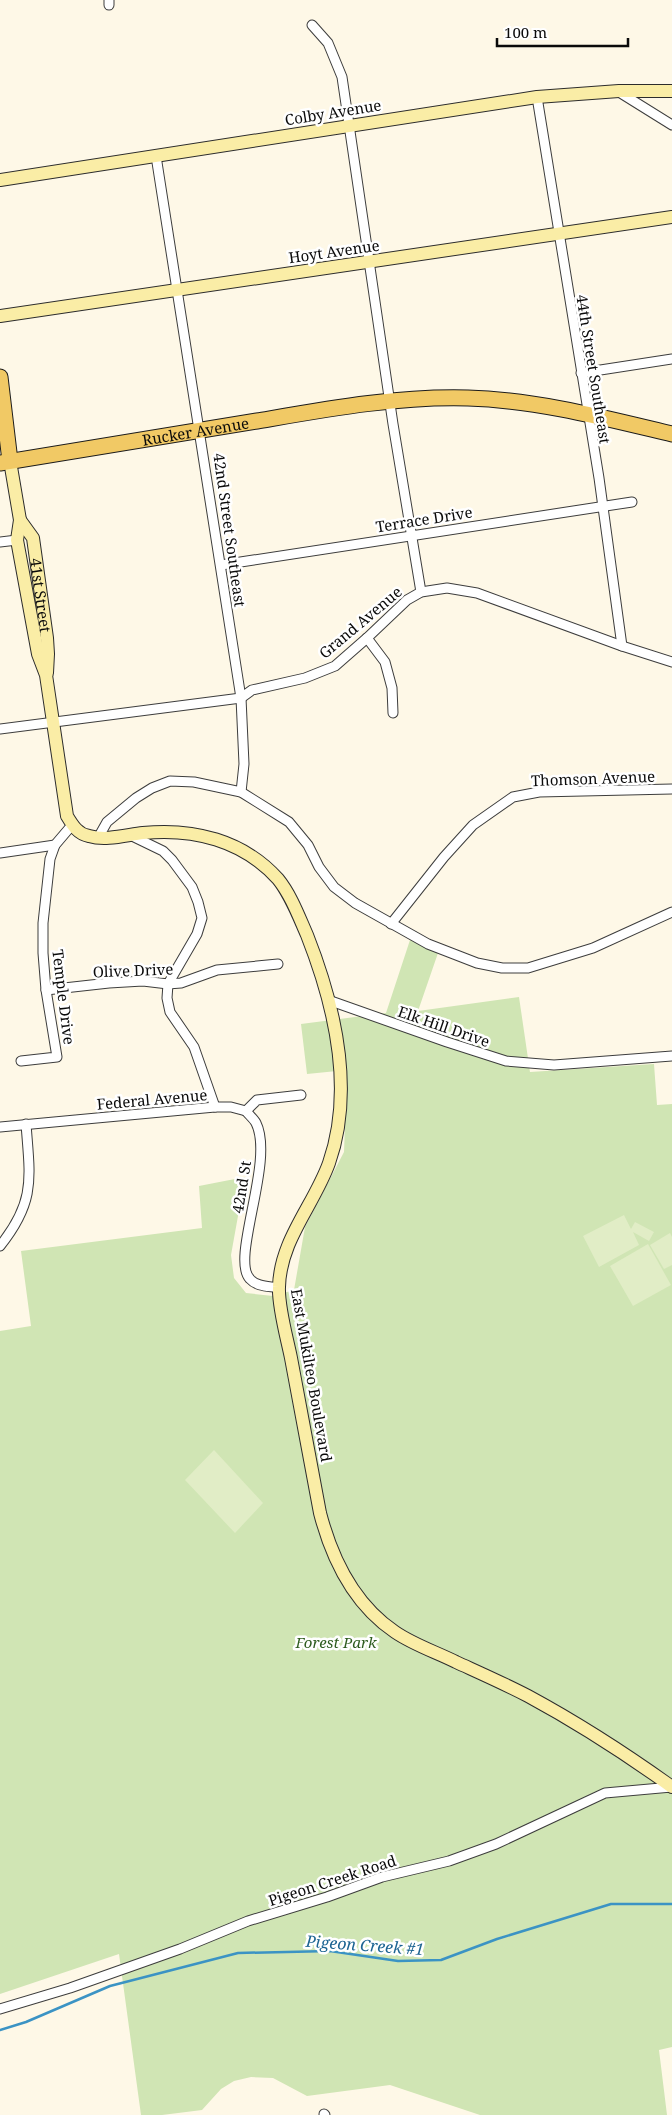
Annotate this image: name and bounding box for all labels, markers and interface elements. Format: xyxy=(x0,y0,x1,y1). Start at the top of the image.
scale bar xyxy=(497,15,628,47)
text: 100 m xyxy=(504,22,547,42)
street label: Colby Avenue xyxy=(283,95,383,129)
street label: Hoyt Avenue xyxy=(287,235,381,267)
street label: 44th Street Southeast xyxy=(572,293,616,445)
street label: Rucker Avenue xyxy=(141,412,250,450)
street label: 42nd Street Southeast xyxy=(209,452,251,608)
street label: Terrace Drive xyxy=(374,501,474,537)
street label: 41st Street xyxy=(26,557,56,634)
street label: Grand Avenue xyxy=(314,581,406,663)
street label: Thomson Avenue xyxy=(531,766,655,790)
street label: Temple Drive xyxy=(48,948,80,1046)
street label: Olive Drive xyxy=(92,959,174,981)
street label: Elk Hill Drive xyxy=(395,1001,493,1051)
street label: Federal Avenue xyxy=(96,1084,208,1114)
street label: 42nd St xyxy=(227,1159,255,1215)
street label: East Mukilteo Boulevard xyxy=(287,1287,337,1463)
park label: Forest Park xyxy=(295,1632,377,1652)
street label: Pigeon Creek Road xyxy=(266,1850,398,1910)
water label: Pigeon Creek #1 xyxy=(304,1930,425,1960)

